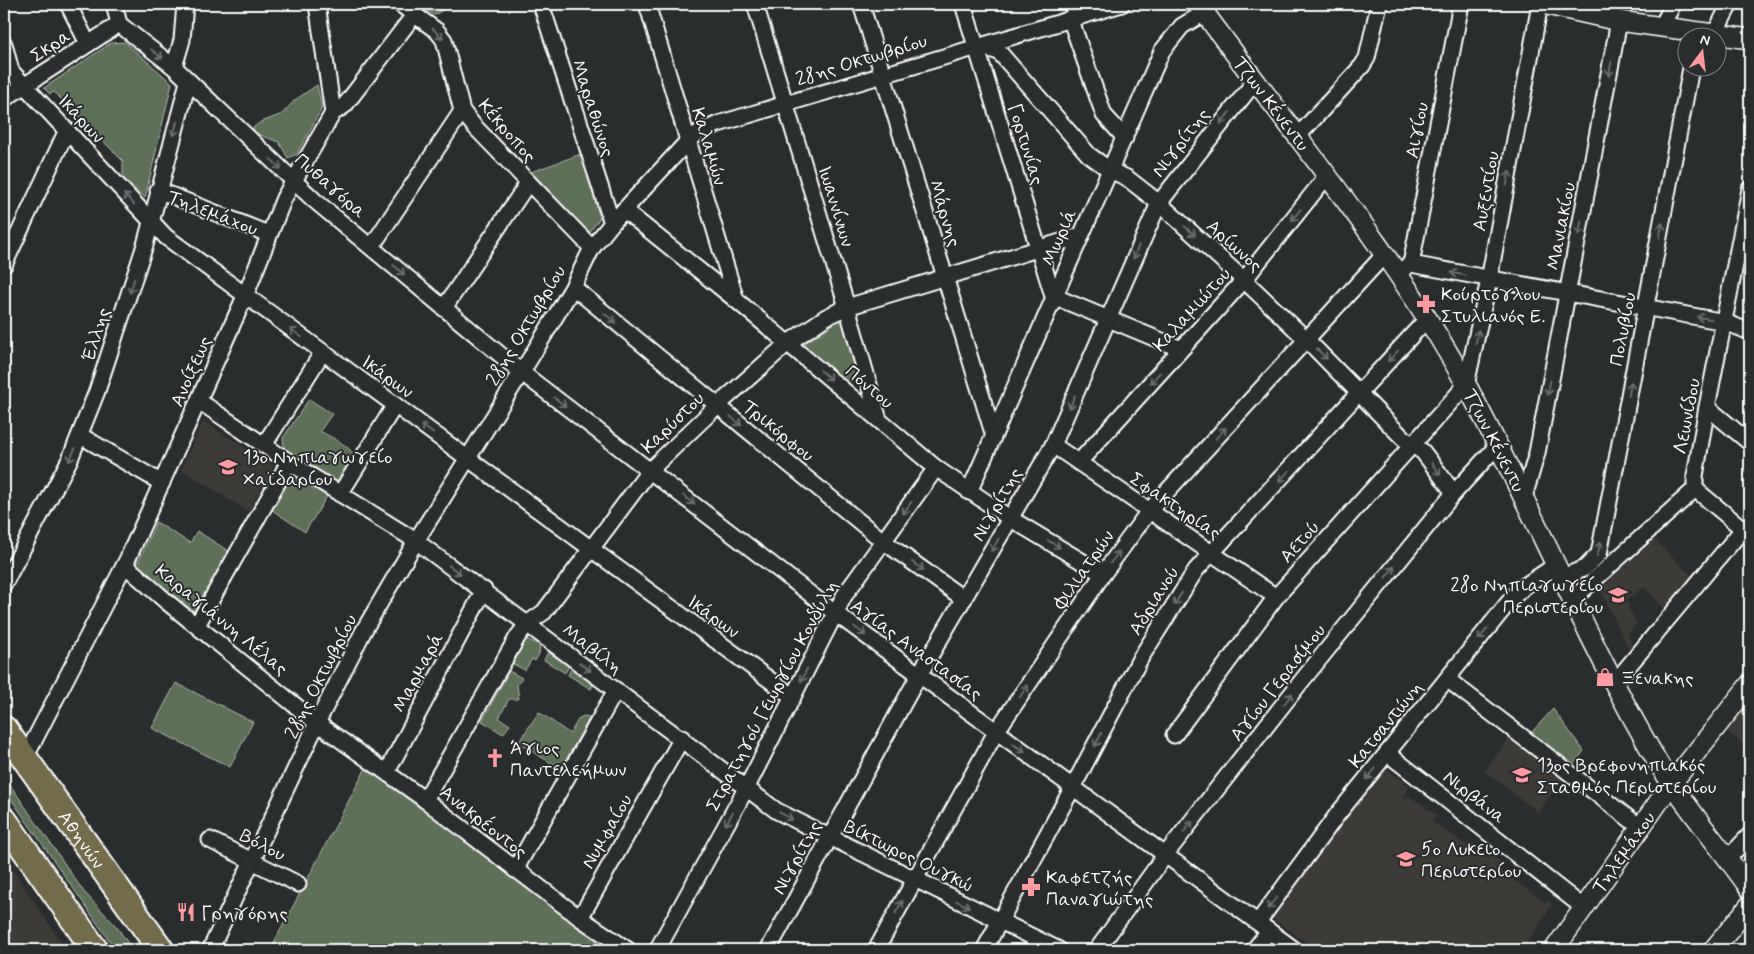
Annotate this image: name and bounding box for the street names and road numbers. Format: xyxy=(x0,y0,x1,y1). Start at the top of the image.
street label: Σκρα xyxy=(26,24,76,69)
street label: 28ης Οκτωβρίου xyxy=(793,29,930,92)
street label: Τζων Κένεντυ xyxy=(1227,51,1315,157)
street label: Μαραθώνος xyxy=(565,56,620,160)
street label: Ικάρων xyxy=(52,89,110,149)
street label: Κέκροπος xyxy=(472,94,542,168)
street label: Αιγίου xyxy=(1400,100,1435,161)
street label: Γορτυνίας xyxy=(1001,101,1050,188)
street label: Νιγρίτης xyxy=(1146,103,1216,183)
street label: Καλαμών xyxy=(685,104,732,188)
street label: Πυθαγόρα xyxy=(289,148,371,224)
street label: Αυξεντίου xyxy=(1467,149,1506,233)
street label: Ιωαννίνων xyxy=(811,163,860,250)
street label: Μάρνης xyxy=(923,177,967,250)
street label: Μανιακίου xyxy=(1541,180,1582,272)
street label: Τηλεμάχου xyxy=(164,185,261,242)
street label: Μωριά xyxy=(1036,205,1083,270)
street label: Αρίωνος xyxy=(1200,214,1268,278)
street label: 28ης Οκτωβρίου xyxy=(480,261,572,391)
street label: Καλαμιώτου xyxy=(1147,262,1237,358)
street label: Πολυβίου xyxy=(1604,290,1643,368)
street label: Έλλης xyxy=(76,304,117,364)
street label: Ανοίξεως xyxy=(165,332,218,411)
street label: Ικάρων xyxy=(356,350,418,405)
street label: Πόντου xyxy=(839,359,899,415)
street label: Λεωνίδου xyxy=(1668,376,1707,456)
street label: Τζων Κένεντυ xyxy=(1457,385,1530,497)
street label: Καρύστου xyxy=(636,387,710,460)
street label: Τρικόρφου xyxy=(737,394,819,468)
street label: Νιγρίτης xyxy=(966,463,1028,546)
street label: Σφακτηρίας xyxy=(1125,467,1226,546)
street label: Αετού xyxy=(1274,515,1326,569)
street label: Φιλιατρών xyxy=(1047,525,1121,615)
street label: Καραγιάννη Λέλας xyxy=(149,559,293,682)
street label: Αδριανού xyxy=(1123,561,1185,640)
street label: Στρατηγού Γεωργίου Κονδύλη xyxy=(700,576,844,816)
street label: Ικάρων xyxy=(682,590,744,645)
street label: Αγίας Αναστασίας xyxy=(845,594,987,707)
street label: 28ης Οκτωβρίου xyxy=(279,610,363,743)
street label: Μαβίλη xyxy=(557,618,628,680)
street label: Αγίου Γερασίμου xyxy=(1225,619,1332,747)
street label: Μαρμαρά xyxy=(387,628,450,717)
street label: Κατσαντώνη xyxy=(1343,676,1429,774)
street label: Νιρβάνα xyxy=(1438,765,1511,830)
street label: Ανακρέοντος xyxy=(434,780,532,864)
street label: Νυμφαίου xyxy=(576,790,639,874)
street label: Αθηνών xyxy=(52,806,110,874)
street label: Τηλεμάχου xyxy=(1587,807,1662,899)
street label: Βίκτωρος Ουγκώ xyxy=(840,814,977,898)
street label: Νιγρίτης xyxy=(767,816,828,899)
street label: Βόλου xyxy=(235,823,289,867)

